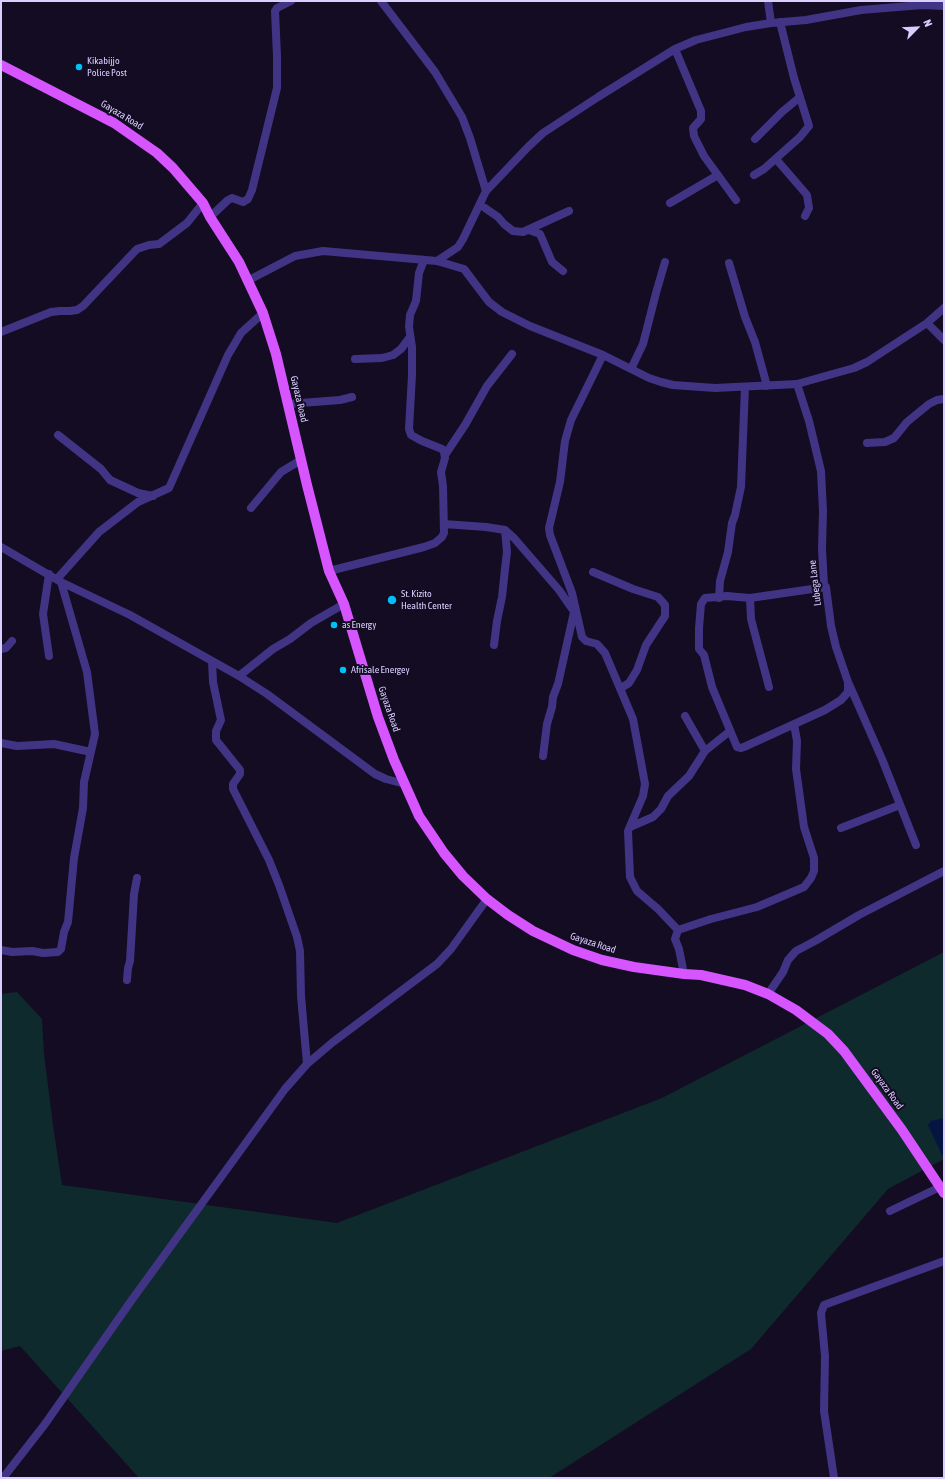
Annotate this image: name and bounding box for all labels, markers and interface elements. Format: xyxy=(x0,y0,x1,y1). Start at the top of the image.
north arrow xyxy=(897,8,937,48)
text: N xyxy=(921,18,935,29)
place label: Kikabijjo Police Post xyxy=(87,55,127,78)
marker: Kikabijjo Police Post xyxy=(74,62,84,72)
street label: Gayaza Road xyxy=(99,98,145,132)
street label: Gayaza Road xyxy=(288,375,310,423)
street label: Lubega Lane xyxy=(806,559,824,607)
place label: St. Kizito Health Center xyxy=(401,588,452,612)
marker: St. Kizito Health Center xyxy=(386,594,398,606)
place label: as Energy xyxy=(342,619,376,631)
marker: as Energy xyxy=(329,620,339,630)
place label: Afrisale Energey xyxy=(351,664,410,676)
marker: Afrisale Energey xyxy=(338,665,348,675)
street label: Gayaza Road xyxy=(376,685,402,733)
street label: Gayaza Road xyxy=(569,930,617,956)
street label: Gayaza Road xyxy=(868,1066,906,1112)

